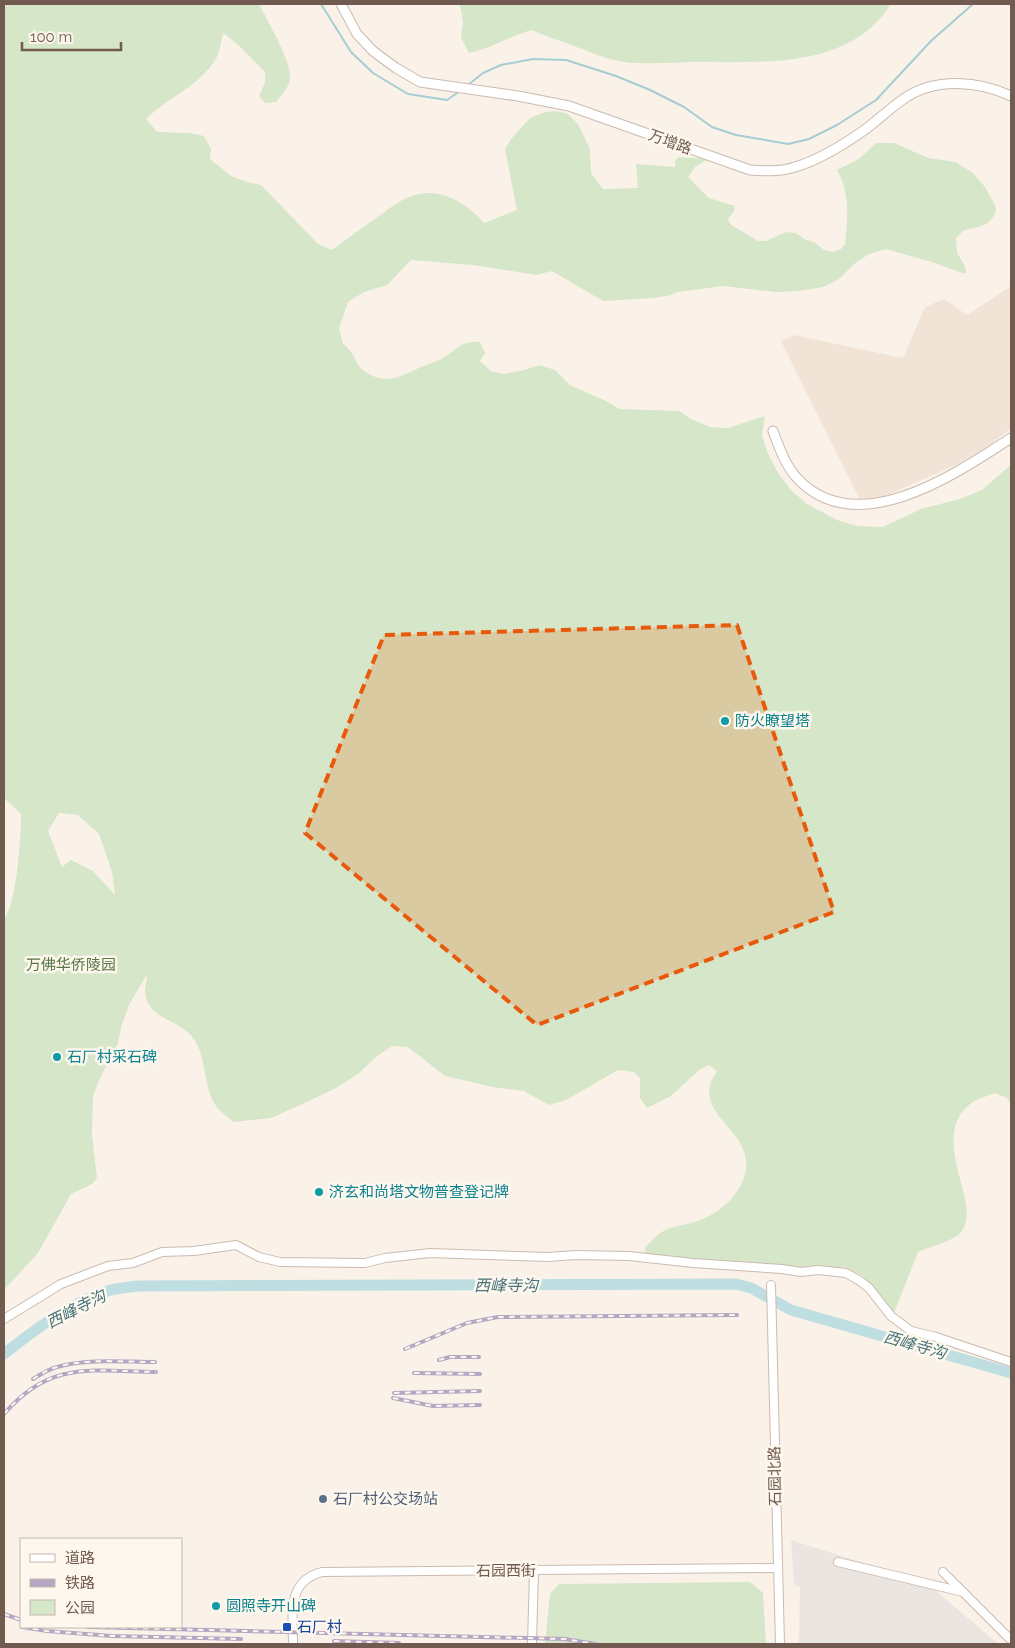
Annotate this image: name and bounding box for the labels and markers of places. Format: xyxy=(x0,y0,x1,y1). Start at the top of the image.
place label: 防火瞭望塔 xyxy=(735,712,810,730)
marker: 防火瞭望塔 xyxy=(719,715,731,727)
place label: 石厂村采石碑 xyxy=(67,1048,157,1066)
marker: 石厂村采石碑 xyxy=(51,1051,63,1063)
place label: 济玄和尚塔文物普查登记牌 xyxy=(329,1183,509,1201)
marker: 济玄和尚塔文物普查登记牌 xyxy=(313,1186,325,1198)
place label: 石厂村公交场站 xyxy=(333,1490,438,1508)
marker: 石厂村公交场站 xyxy=(317,1493,329,1505)
place label: 圆照寺开山碑 xyxy=(226,1597,316,1615)
marker: 圆照寺开山碑 xyxy=(210,1600,222,1612)
place label: 石厂村 xyxy=(297,1618,342,1636)
marker: 石厂村 xyxy=(281,1621,293,1633)

